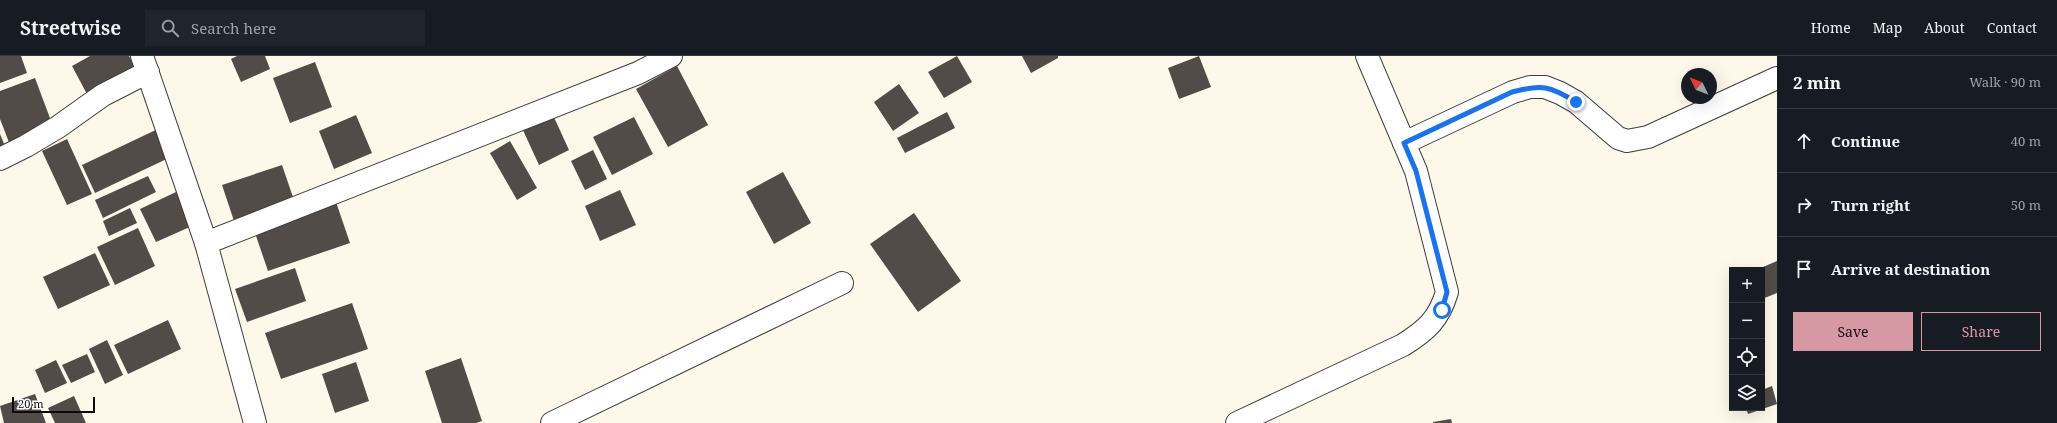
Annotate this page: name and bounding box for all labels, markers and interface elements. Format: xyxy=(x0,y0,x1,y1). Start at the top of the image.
search box xyxy=(145,10,425,46)
text: Streetwise xyxy=(20,15,121,41)
icon: search xyxy=(159,17,181,39)
text: Search here xyxy=(191,18,276,38)
text: Home xyxy=(1811,18,1851,37)
text: Map xyxy=(1873,18,1902,37)
text: About xyxy=(1924,18,1965,37)
text: Contact xyxy=(1987,18,2037,37)
north arrow xyxy=(1681,68,1717,104)
text: 2 min xyxy=(1793,71,1841,94)
text: Walk · 90 m xyxy=(1969,73,2041,91)
route end xyxy=(1567,93,1585,111)
icon: ahead xyxy=(1793,130,1815,152)
text: Continue xyxy=(1831,131,1900,151)
text: 40 m xyxy=(2011,132,2041,150)
icon: right xyxy=(1793,194,1815,216)
text: Turn right xyxy=(1831,195,1910,215)
text: 50 m xyxy=(2011,196,2041,214)
icon: arrive xyxy=(1793,258,1815,280)
text: Arrive at destination xyxy=(1831,259,1990,279)
map controls xyxy=(1729,267,1765,411)
button: + xyxy=(1729,267,1765,303)
route start xyxy=(1433,301,1451,319)
button: − xyxy=(1729,303,1765,339)
button: Save xyxy=(1793,312,1913,351)
button: Share xyxy=(1921,312,2041,351)
button: locate xyxy=(1729,339,1765,375)
button: layers xyxy=(1729,375,1765,411)
scale bar xyxy=(12,395,95,414)
text: 20 m xyxy=(18,396,44,411)

